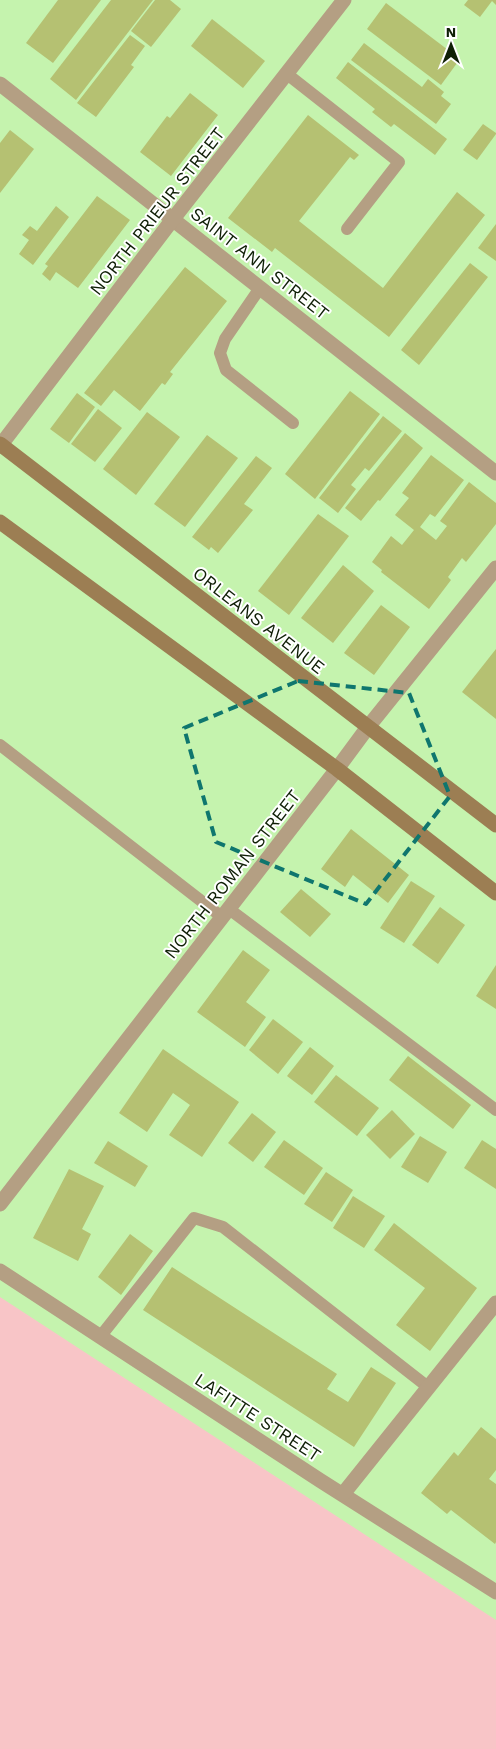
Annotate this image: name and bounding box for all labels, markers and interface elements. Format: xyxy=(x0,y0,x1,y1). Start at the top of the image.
north arrow xyxy=(426,20,476,70)
text: N xyxy=(446,24,456,40)
street label: NORTH PRIEUR STREET xyxy=(85,123,229,299)
street label: SAINT ANN STREET xyxy=(187,202,333,324)
street label: ORLEANS AVENUE xyxy=(189,562,329,678)
street label: NORTH ROMAN STREET xyxy=(160,785,304,962)
street label: LAFITTE STREET xyxy=(191,1368,325,1466)

